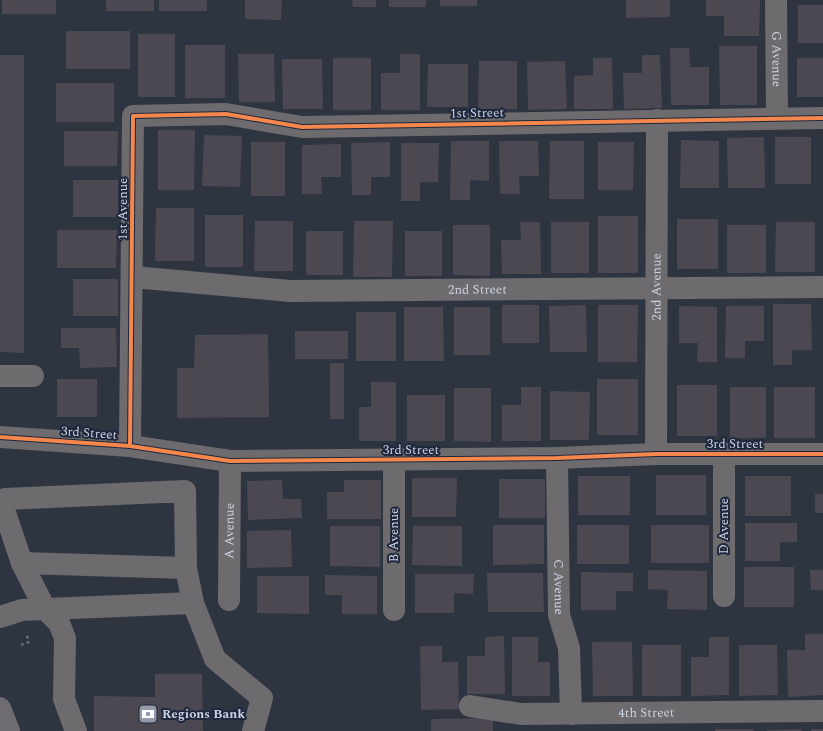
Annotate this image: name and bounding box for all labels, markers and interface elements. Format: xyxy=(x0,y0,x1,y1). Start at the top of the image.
street label: G Avenue xyxy=(766,31,787,87)
street label: 1st Street xyxy=(450,103,505,123)
street label: 1st Avenue xyxy=(113,178,133,240)
street label: 2nd Avenue xyxy=(646,253,667,321)
street label: 2nd Street xyxy=(448,279,507,300)
street label: 3rd Street xyxy=(60,421,118,445)
street label: 3rd Street xyxy=(707,434,764,454)
street label: 3rd Street xyxy=(383,440,440,460)
street label: D Avenue xyxy=(714,498,734,554)
street label: A Avenue xyxy=(219,503,240,559)
street label: B Avenue xyxy=(384,508,404,562)
street label: C Avenue xyxy=(548,559,569,615)
street label: 4th Street xyxy=(618,702,675,723)
bank icon: Regions Bank xyxy=(137,703,159,725)
place label: Regions Bank xyxy=(162,704,245,724)

